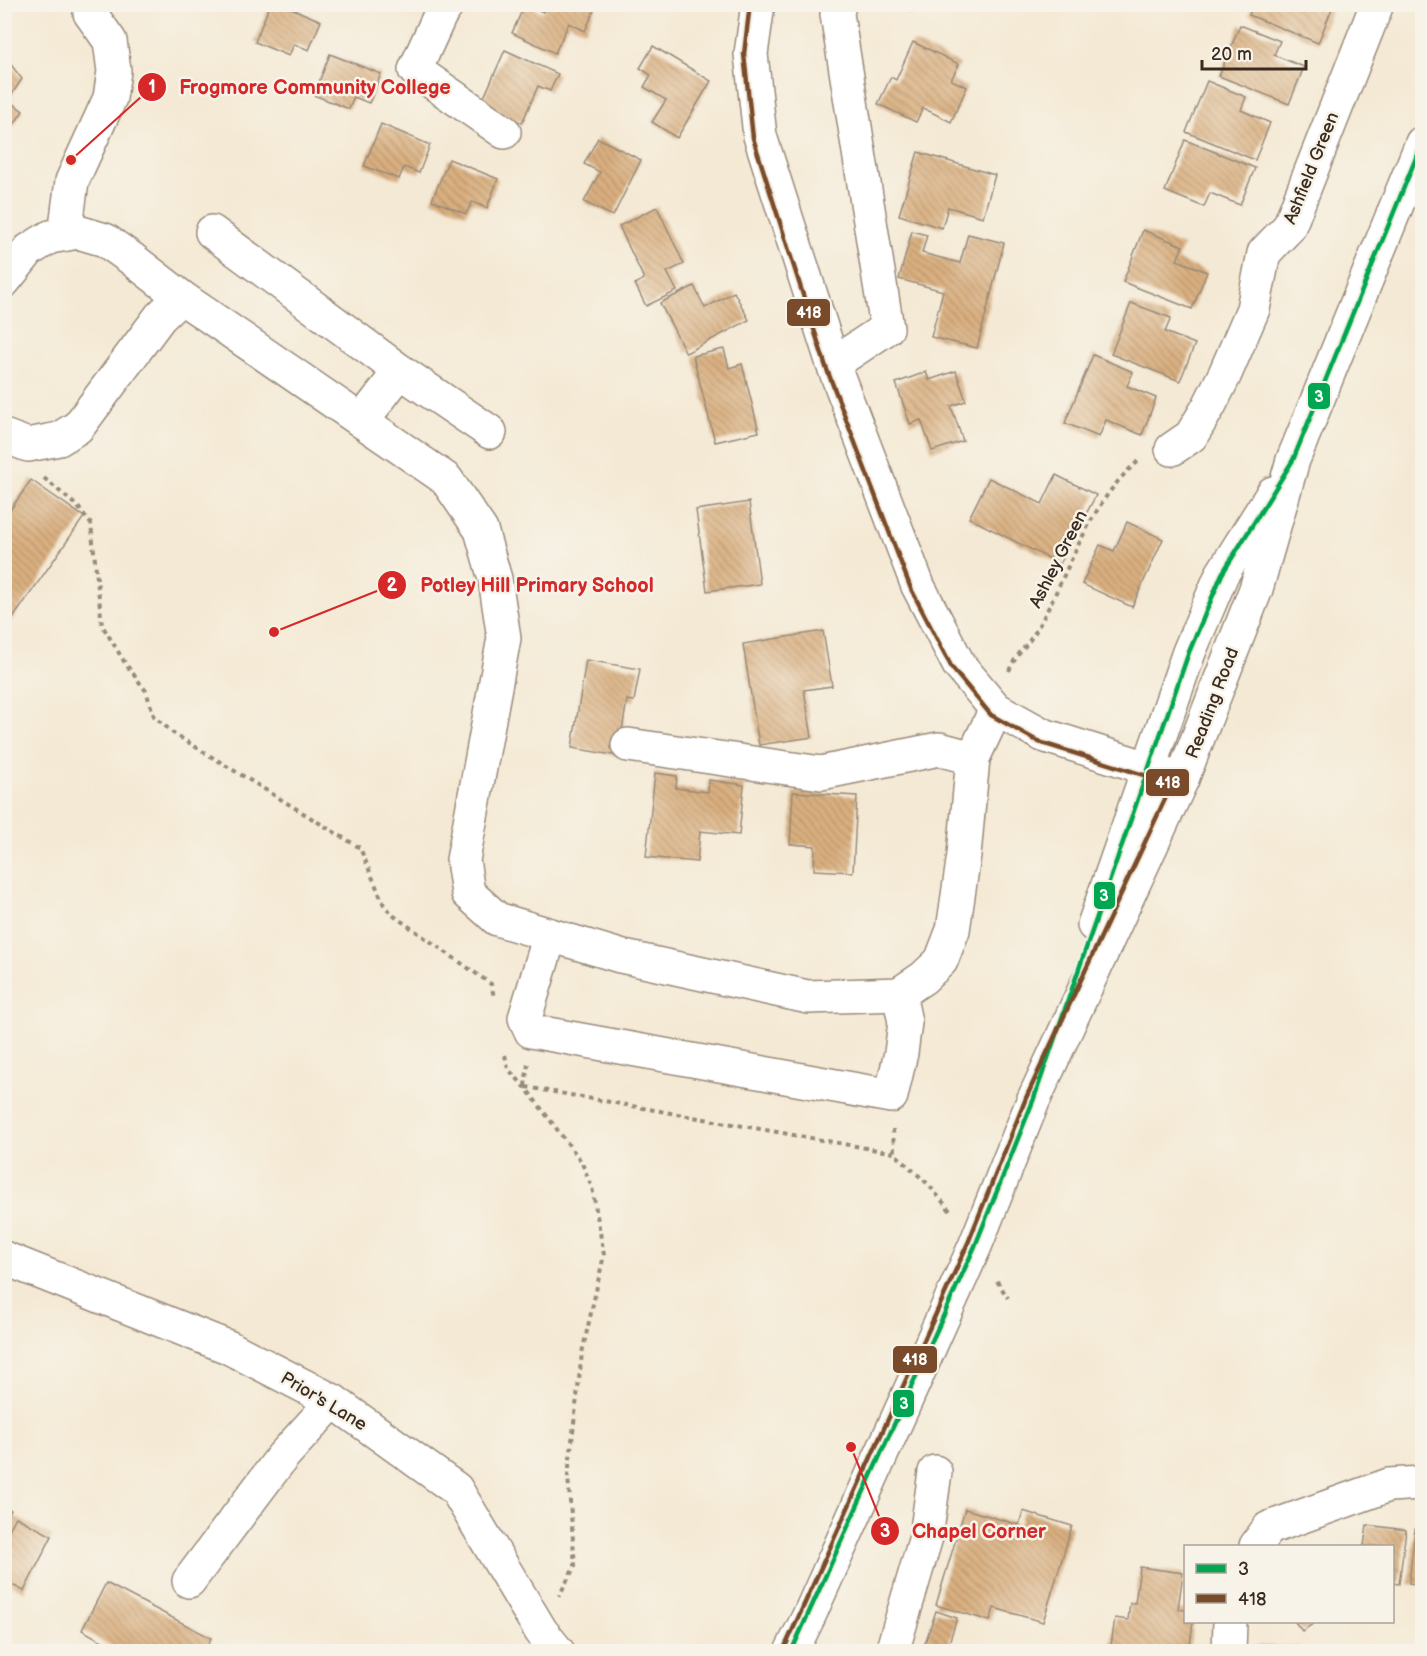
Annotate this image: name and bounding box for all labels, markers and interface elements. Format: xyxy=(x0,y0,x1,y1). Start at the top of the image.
scale bar xyxy=(1202,33,1306,71)
text: 20 m xyxy=(1211,44,1252,65)
callout: Frogmore Community College xyxy=(137,68,463,106)
text: Frogmore Community College xyxy=(179,76,451,100)
text: 1 xyxy=(148,77,156,98)
street label: Ashfield Green xyxy=(1279,109,1343,227)
line badge: 418 xyxy=(786,298,831,327)
text: 418 xyxy=(796,304,822,323)
line badge: 3 xyxy=(1307,382,1331,410)
text: 3 xyxy=(1314,388,1324,407)
street label: Ashley Green xyxy=(1025,507,1092,611)
callout: Potley Hill Primary School xyxy=(377,566,666,604)
text: Potley Hill Primary School xyxy=(420,574,654,598)
text: 2 xyxy=(387,575,398,596)
street label: Reading Road xyxy=(1182,645,1243,762)
line badge: 418 xyxy=(1145,768,1190,797)
text: 418 xyxy=(1155,774,1181,793)
line badge: 3 xyxy=(1093,881,1116,910)
text: 3 xyxy=(1099,887,1109,906)
line badge: 418 xyxy=(892,1345,938,1374)
text: 418 xyxy=(902,1351,928,1370)
street label: Prior's Lane xyxy=(277,1368,371,1436)
line badge: 3 xyxy=(892,1389,915,1418)
text: 3 xyxy=(899,1395,909,1414)
callout: Chapel Corner xyxy=(870,1512,1058,1550)
text: Chapel Corner xyxy=(912,1520,1047,1544)
text: 3 xyxy=(880,1521,890,1542)
legend xyxy=(1184,1545,1394,1623)
text: 3 xyxy=(1238,1559,1249,1580)
text: 418 xyxy=(1238,1589,1266,1610)

